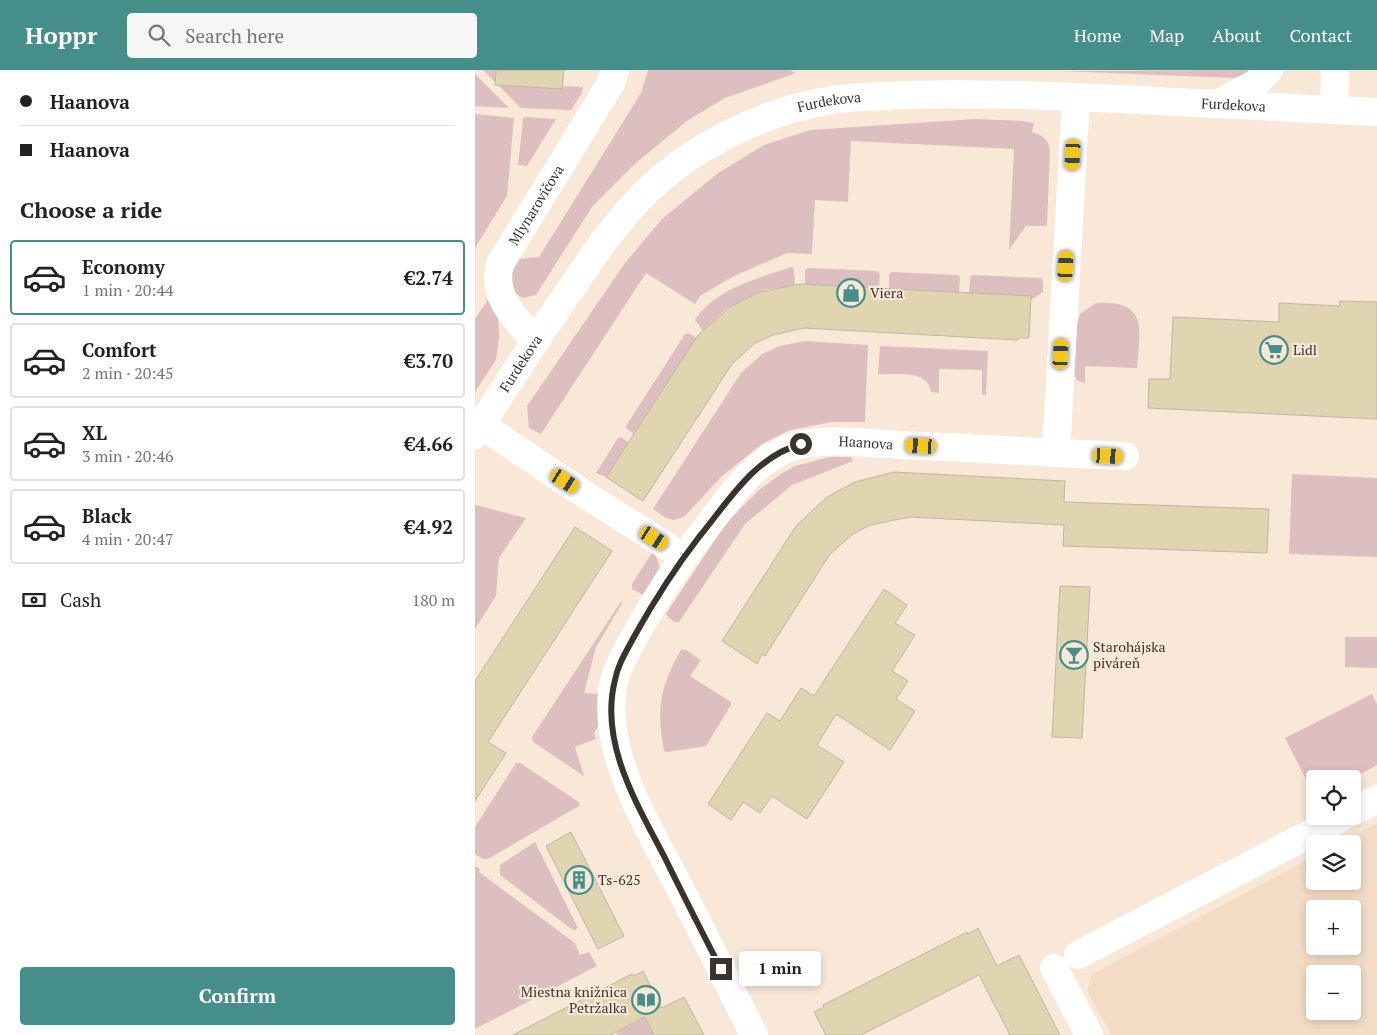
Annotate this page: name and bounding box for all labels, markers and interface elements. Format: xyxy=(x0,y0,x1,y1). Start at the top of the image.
search box xyxy=(127,13,477,58)
text: Hoppr xyxy=(25,19,97,51)
icon: search xyxy=(145,21,173,49)
text: Search here xyxy=(185,23,284,48)
text: Home xyxy=(1074,23,1121,47)
text: Map xyxy=(1149,23,1184,47)
text: About xyxy=(1212,23,1261,47)
text: Contact xyxy=(1289,23,1352,47)
street label: Furdekova xyxy=(795,87,862,116)
text: Haanova xyxy=(50,89,130,114)
street label: Furdekova xyxy=(1201,93,1266,116)
text: Haanova xyxy=(50,137,130,162)
car xyxy=(1064,140,1081,170)
street label: Mlynarovičova xyxy=(504,161,568,249)
text: Choose a ride xyxy=(20,195,162,224)
car xyxy=(1057,251,1074,281)
text: Economy xyxy=(82,254,165,279)
icon: car xyxy=(22,255,67,300)
text: €2.74 xyxy=(404,265,453,290)
shop icon: Viera xyxy=(836,278,866,308)
text: 1 min · 20:44 xyxy=(82,279,174,301)
place label: Viera xyxy=(870,283,903,302)
street label: Furdekova xyxy=(495,331,546,395)
supermarket icon: Lidl xyxy=(1259,335,1289,365)
text: Comfort xyxy=(82,337,157,362)
icon: car xyxy=(22,338,67,383)
car xyxy=(1052,339,1069,369)
place label: Lidl xyxy=(1293,340,1317,359)
text: €3.70 xyxy=(404,348,453,373)
text: 2 min · 20:45 xyxy=(82,362,174,384)
text: XL xyxy=(82,420,107,445)
icon: car xyxy=(22,421,67,466)
text: €4.66 xyxy=(404,431,453,456)
street label: Haanova xyxy=(838,431,894,454)
route start xyxy=(790,433,812,455)
car xyxy=(905,438,936,454)
text: 3 min · 20:46 xyxy=(82,445,174,467)
car xyxy=(1092,448,1123,464)
car xyxy=(548,467,581,495)
text: Black xyxy=(82,503,132,528)
icon: car xyxy=(22,504,67,549)
text: €4.92 xyxy=(404,514,453,539)
car xyxy=(637,524,670,552)
text: 4 min · 20:47 xyxy=(82,528,174,550)
icon: cash xyxy=(20,586,48,614)
text: Cash xyxy=(60,587,101,612)
text: 180 m xyxy=(412,589,455,611)
place label: Starohájska piváreň xyxy=(1093,637,1166,672)
bar icon: Starohájska piváreň xyxy=(1059,640,1089,670)
map controls xyxy=(1306,770,1361,1020)
button: locate xyxy=(1306,770,1361,825)
button: layers xyxy=(1306,835,1361,890)
building icon: Ts-625 xyxy=(564,865,594,895)
place label: Ts-625 xyxy=(598,870,641,889)
button: + xyxy=(1306,900,1361,955)
callout: 1 min xyxy=(739,952,821,986)
text: 1 min xyxy=(758,957,802,979)
route end xyxy=(710,958,732,980)
button: − xyxy=(1306,965,1361,1020)
button: Confirm xyxy=(20,967,455,1025)
place label: Miestna knižnica Petržalka xyxy=(521,982,627,1017)
library icon: Miestna knižnica Petržalka xyxy=(631,985,661,1015)

